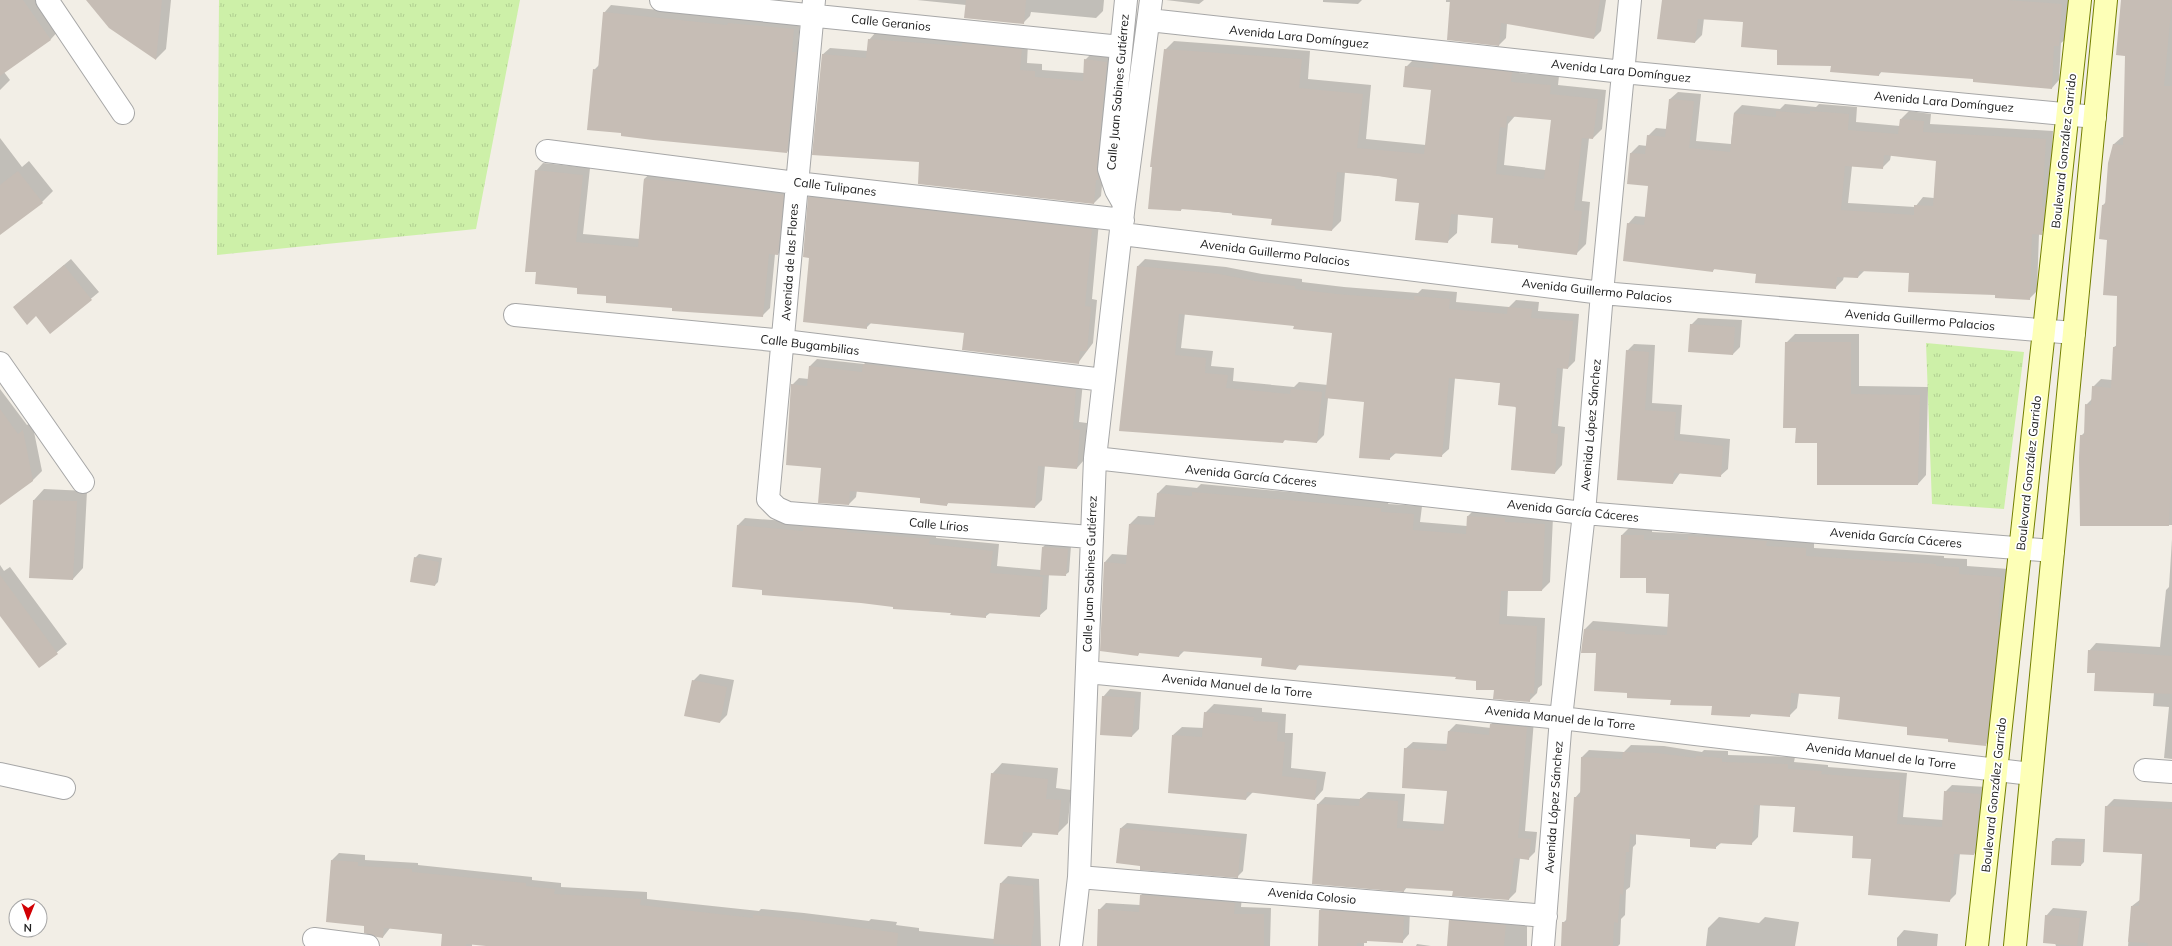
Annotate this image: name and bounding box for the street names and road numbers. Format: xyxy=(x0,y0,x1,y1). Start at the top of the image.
street label: Calle Geranios xyxy=(850,11,932,34)
street label: Calle Juan Sabines Gutiérrez xyxy=(1103,13,1132,171)
street label: Avenida Lara Domínguez xyxy=(1229,22,1370,51)
street label: Avenida Lara Domínguez xyxy=(1551,56,1692,85)
street label: Boulevard González Garrido xyxy=(2048,73,2079,229)
street label: Avenida Lara Domínguez xyxy=(1874,88,2015,115)
street label: Calle Tulipanes xyxy=(793,174,877,199)
street label: Avenida de las Flores xyxy=(778,203,801,321)
street label: Avenida Guillermo Palacios xyxy=(1199,236,1351,269)
street label: Avenida Guillermo Palacios xyxy=(1521,275,1673,306)
street label: Avenida Guillermo Palacios xyxy=(1844,305,1996,334)
street label: Calle Bugambilias xyxy=(760,331,860,358)
street label: Avenida López Sánchez xyxy=(1577,358,1604,492)
street label: Boulevard González Garrido xyxy=(2013,395,2044,551)
street label: Avenida García Cáceres xyxy=(1184,461,1318,490)
street label: Calle Juan Sabines Gutiérrez xyxy=(1079,495,1100,653)
street label: Avenida García Cáceres xyxy=(1506,496,1640,525)
street label: Calle Lírios xyxy=(909,514,970,535)
street label: Avenida García Cáceres xyxy=(1829,524,1963,551)
street label: Avenida Manuel de la Torre xyxy=(1161,670,1313,701)
street label: Avenida Manuel de la Torre xyxy=(1484,702,1636,733)
street label: Boulevard González Garrido xyxy=(1978,717,2009,873)
street label: Avenida Manuel de la Torre xyxy=(1805,739,1957,772)
street label: Avenida López Sánchez xyxy=(1541,740,1566,874)
street label: Avenida Colosio xyxy=(1267,884,1357,907)

